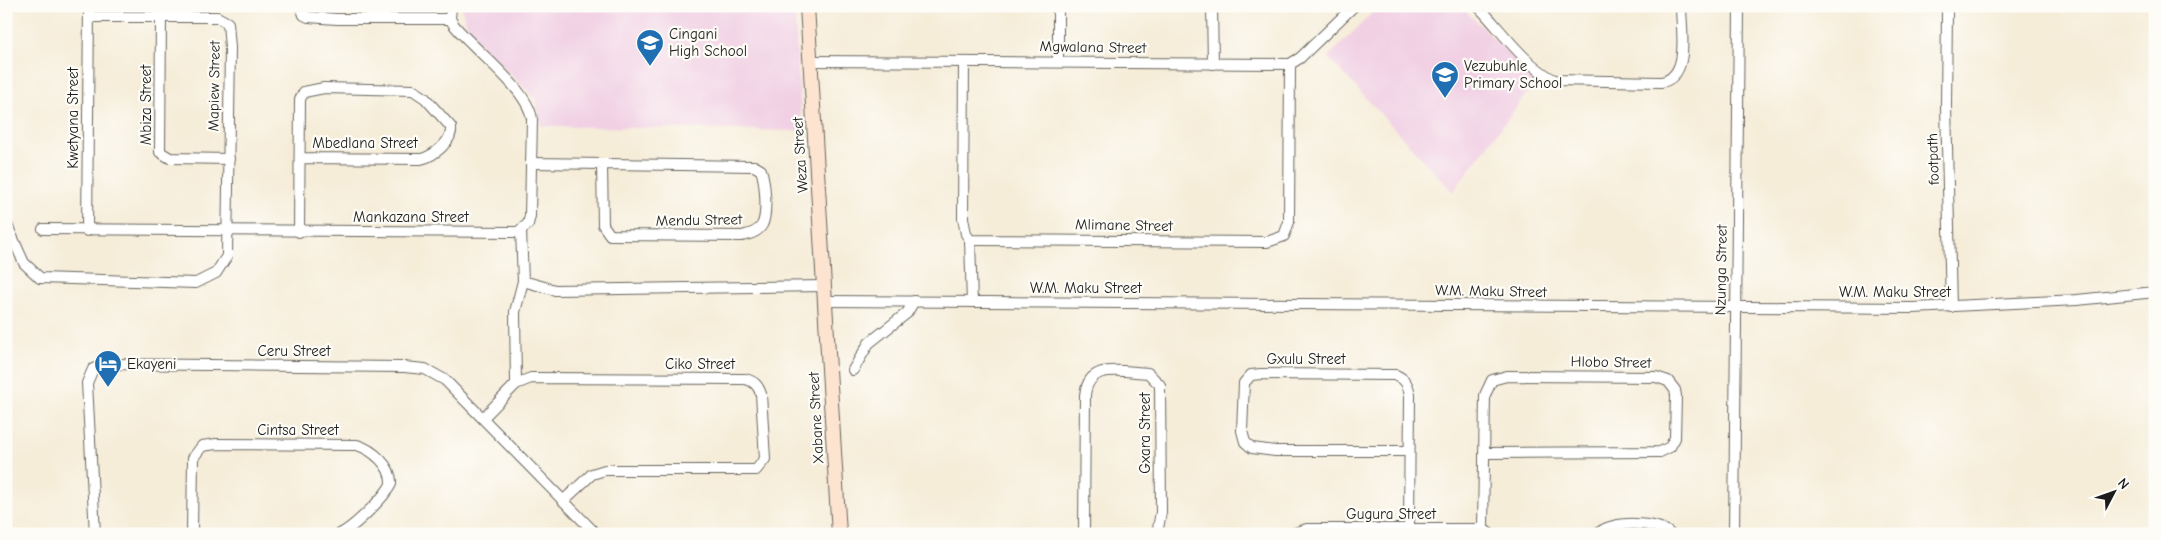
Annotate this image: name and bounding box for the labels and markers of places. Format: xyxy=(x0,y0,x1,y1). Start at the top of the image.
place label: Cingani High School xyxy=(669,25,747,60)
school or university icon: Cingani High School xyxy=(635,28,665,67)
place label: Vezubuhle Primary School xyxy=(1464,57,1562,92)
school or university icon: Vezubuhle Primary School xyxy=(1430,60,1460,99)
hotel icon: Ekayeni xyxy=(93,349,123,388)
place label: Ekayeni xyxy=(127,355,176,373)

